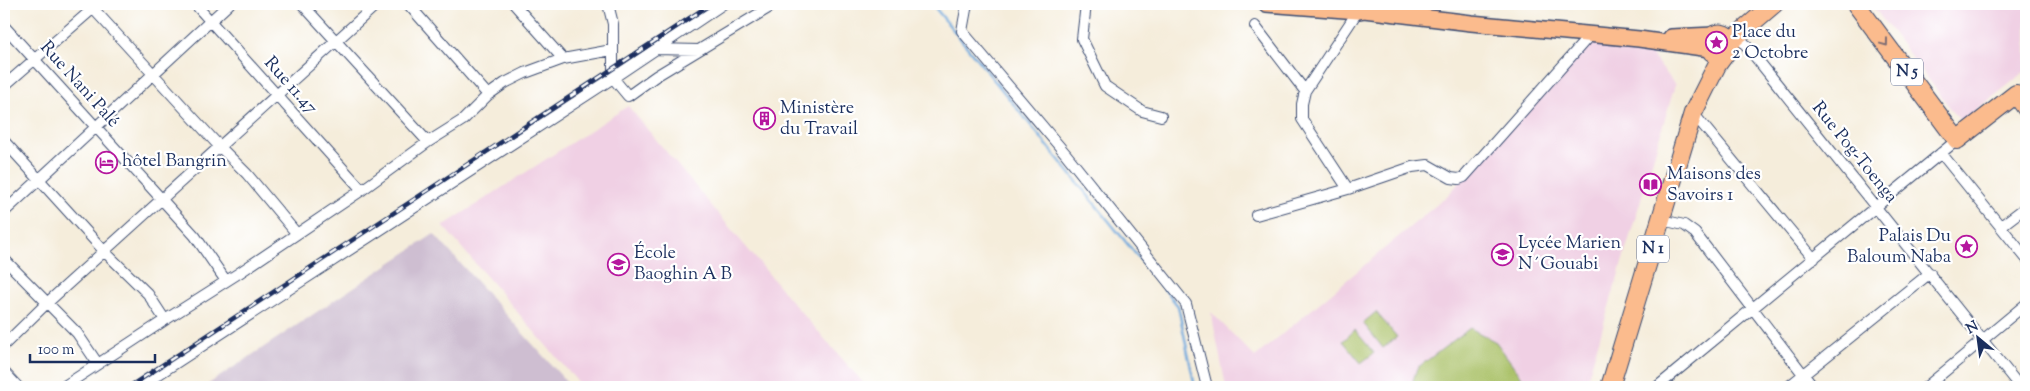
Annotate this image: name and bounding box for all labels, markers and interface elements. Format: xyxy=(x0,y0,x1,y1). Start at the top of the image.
place label: Place du 2 Octobre xyxy=(1732,20,1808,67)
place icon: Place du 2 Octobre xyxy=(1704,31,1728,55)
street label: Rue Nani Palé xyxy=(33,36,125,134)
one-way arrow xyxy=(1879,37,1888,47)
street label: Rue 11.47 xyxy=(257,51,323,121)
road number: N 5 xyxy=(1891,58,1923,86)
place label: Ministère du Travail xyxy=(780,96,858,143)
street label: Rue Pog-Toenga xyxy=(1805,97,1903,209)
building icon: Ministère du Travail xyxy=(752,107,776,131)
place label: hôtel Bangrin xyxy=(122,149,227,175)
hotel icon: hôtel Bangrin xyxy=(94,150,118,174)
place label: Maisons des Savoirs 1 xyxy=(1667,162,1761,209)
library icon: Maisons des Savoirs 1 xyxy=(1639,173,1663,197)
place label: Palais Du Baloum Naba xyxy=(1847,224,1951,271)
place label: Lycée Marien N´Gouabi xyxy=(1518,231,1621,278)
road number: N 1 xyxy=(1637,235,1669,262)
place icon: Palais Du Baloum Naba xyxy=(1955,235,1979,259)
place label: École Baoghin A B xyxy=(634,241,732,288)
school or university icon: Lycée Marien N´Gouabi xyxy=(1490,242,1514,266)
school or university icon: École Baoghin A B xyxy=(606,252,630,276)
north arrow xyxy=(1952,314,2002,364)
text: N xyxy=(1963,317,1982,340)
scale bar xyxy=(30,331,155,363)
text: 100 m xyxy=(38,340,75,361)

